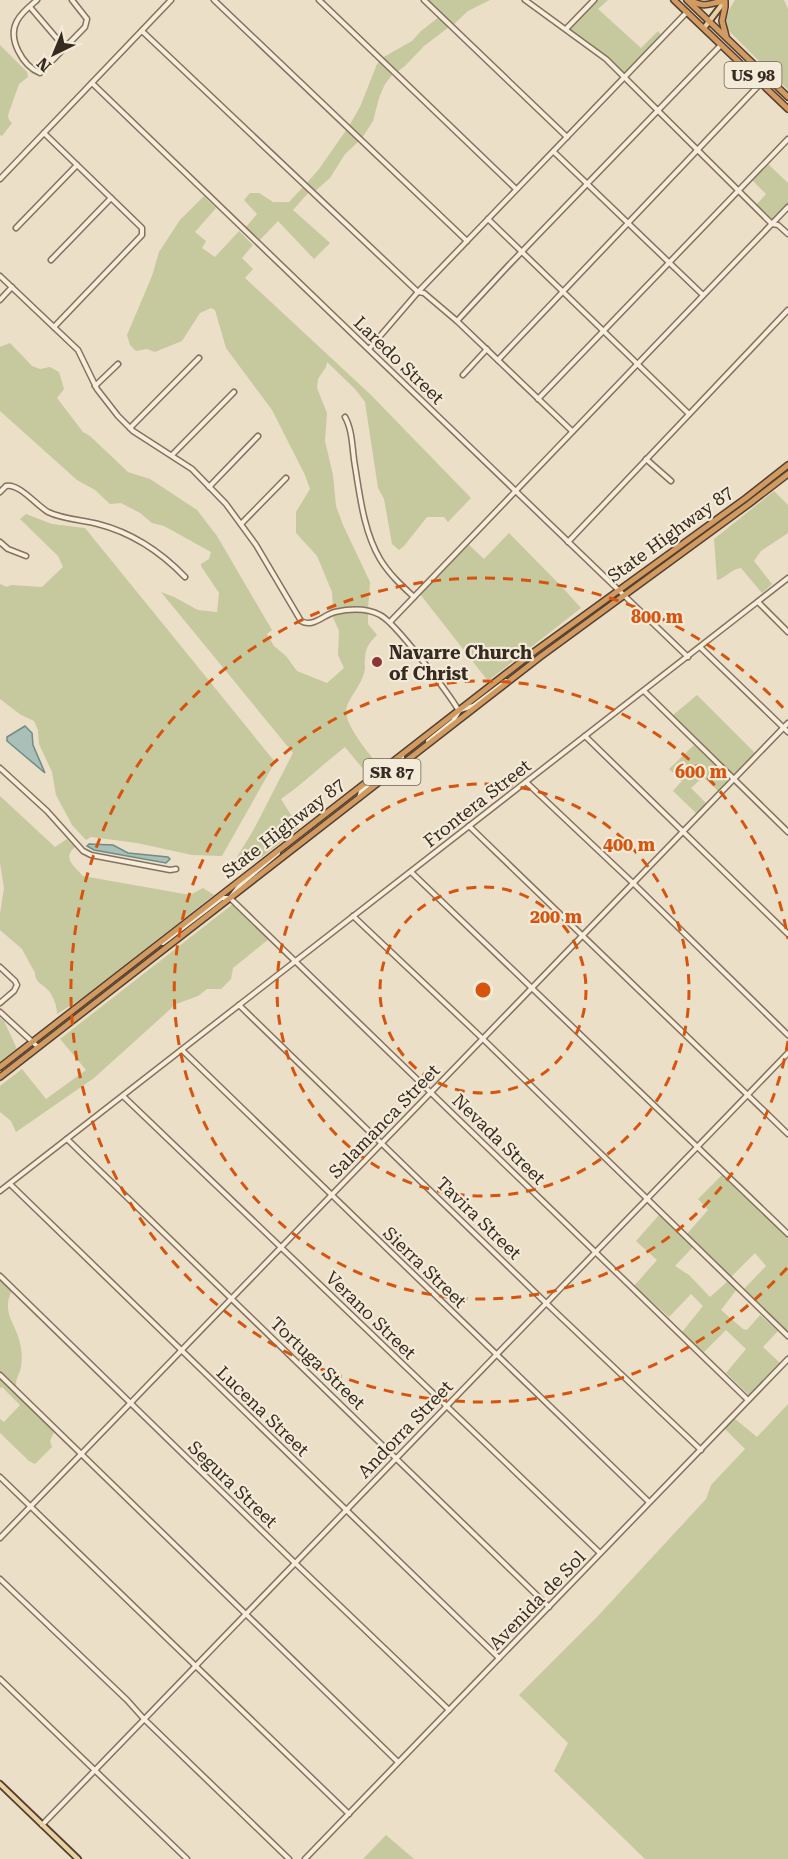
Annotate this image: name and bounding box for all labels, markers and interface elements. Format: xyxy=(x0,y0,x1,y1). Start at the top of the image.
north arrow xyxy=(24,24,84,84)
text: N xyxy=(33,53,55,76)
road number: US 98 xyxy=(724,62,782,88)
street label: Laredo Street xyxy=(350,312,449,408)
street label: State Highway 87 xyxy=(603,481,737,587)
text: 800 m xyxy=(631,606,684,627)
place label: Navarre Church of Christ xyxy=(389,642,532,684)
marker: Navarre Church of Christ xyxy=(370,655,384,669)
street label: Frontera Street xyxy=(419,755,535,851)
road number: SR 87 xyxy=(364,759,420,785)
text: 600 m xyxy=(675,761,728,782)
street label: State Highway 87 xyxy=(217,774,349,882)
text: 400 m xyxy=(603,834,656,855)
text: 200 m xyxy=(530,906,583,927)
centre of rings xyxy=(473,980,493,1000)
street label: Salamanca Street xyxy=(324,1059,444,1182)
street label: Nevada Street xyxy=(448,1089,550,1189)
street label: Tavira Street xyxy=(432,1172,526,1264)
street label: Sierra Street xyxy=(379,1222,471,1312)
street label: Verano Street xyxy=(322,1267,421,1363)
street label: Tortuga Street xyxy=(266,1313,370,1414)
street label: Lucena Street xyxy=(213,1362,314,1460)
street label: Andorra Street xyxy=(353,1376,457,1482)
street label: Segura Street xyxy=(184,1436,282,1532)
street label: Avenida de Sol xyxy=(485,1546,590,1654)

